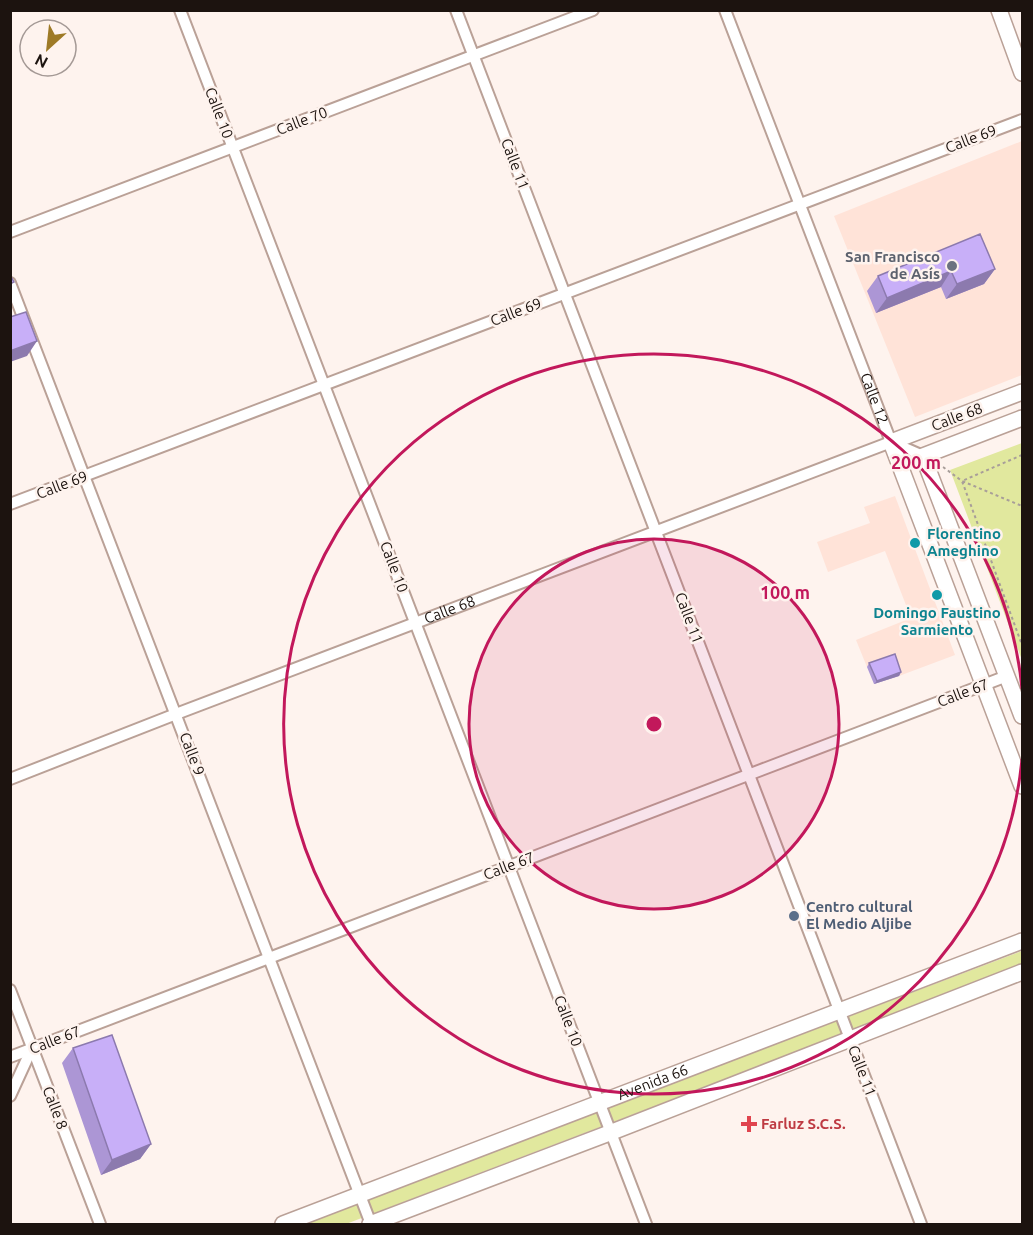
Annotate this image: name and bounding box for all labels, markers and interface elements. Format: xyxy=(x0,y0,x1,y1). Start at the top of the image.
north arrow xyxy=(18,18,78,78)
text: N xyxy=(32,51,51,72)
street label: Calle 10 xyxy=(202,85,237,141)
street label: Calle 70 xyxy=(274,103,330,138)
street label: Calle 69 xyxy=(943,121,999,156)
street label: Calle 11 xyxy=(498,136,533,192)
place label: San Francisco de Asís xyxy=(845,248,940,282)
marker: San Francisco de Asís xyxy=(945,259,959,273)
street label: Calle 69 xyxy=(488,294,544,329)
street label: Calle 12 xyxy=(857,370,892,426)
street label: Calle 68 xyxy=(929,399,985,434)
text: 200 m xyxy=(891,452,941,472)
street label: Calle 69 xyxy=(34,467,90,502)
place label: Florentino Ameghino xyxy=(927,525,1001,559)
marker: Florentino Ameghino xyxy=(908,536,922,550)
street label: Calle 10 xyxy=(377,539,412,595)
text: 100 m xyxy=(760,582,810,602)
marker: Domingo Faustino Sarmiento xyxy=(930,588,944,602)
street label: Calle 11 xyxy=(672,590,707,646)
street label: Calle 68 xyxy=(421,592,477,627)
place label: Domingo Faustino Sarmiento xyxy=(873,604,1001,638)
street label: Calle 67 xyxy=(935,675,991,710)
centre of rings xyxy=(644,714,664,734)
street label: Calle 9 xyxy=(176,730,208,778)
street label: Calle 67 xyxy=(481,848,537,883)
place label: Centro cultural El Medio Aljibe xyxy=(806,898,913,932)
marker: Centro cultural El Medio Aljibe xyxy=(787,909,801,923)
street label: Calle 10 xyxy=(551,993,586,1049)
street label: Calle 67 xyxy=(27,1022,83,1057)
street label: Calle 11 xyxy=(845,1043,880,1099)
street label: Avenida 66 xyxy=(615,1061,690,1103)
street label: Calle 8 xyxy=(39,1084,71,1132)
place label: Farluz S.C.S. xyxy=(761,1115,846,1132)
marker: Farluz S.C.S. xyxy=(742,1117,756,1131)

